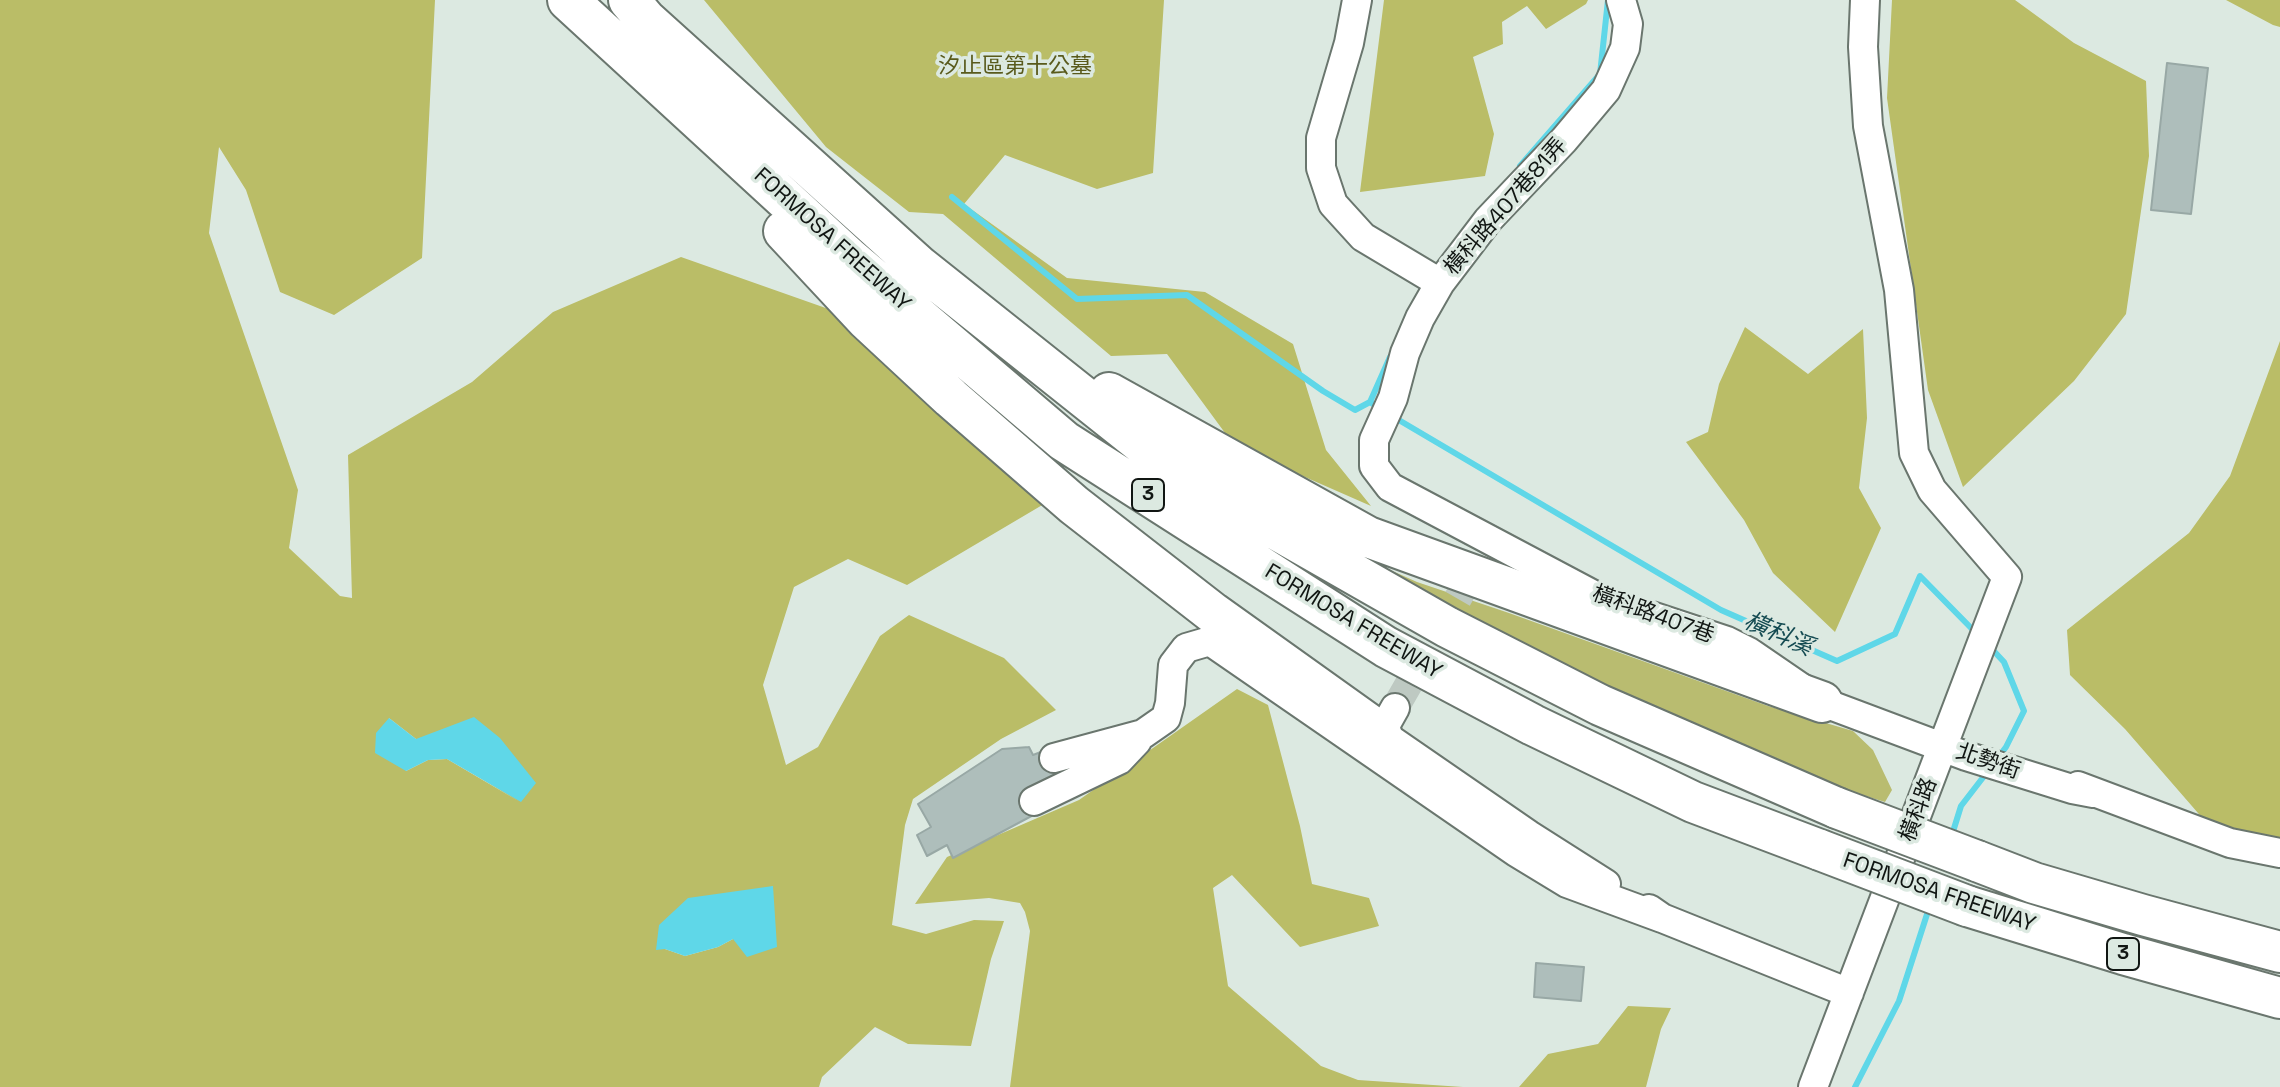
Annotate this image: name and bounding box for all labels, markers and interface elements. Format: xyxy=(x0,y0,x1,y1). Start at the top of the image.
park label: 汐止區第十公墓 xyxy=(938,54,1092,80)
street label: 橫科路407巷81弄 xyxy=(1439,133,1573,281)
street label: FORMOSA FREEWAY xyxy=(748,163,916,317)
road number: 3 xyxy=(1132,479,1164,511)
street label: FORMOSA FREEWAY xyxy=(1260,559,1446,685)
street label: 橫科路407巷 xyxy=(1588,581,1718,649)
water label: 橫科溪 xyxy=(1739,607,1817,663)
street label: 北勢街 xyxy=(1953,739,2023,785)
street label: 橫科路 xyxy=(1895,774,1943,846)
street label: FORMOSA FREEWAY xyxy=(1839,848,2039,938)
road number: 3 xyxy=(2107,938,2139,970)

